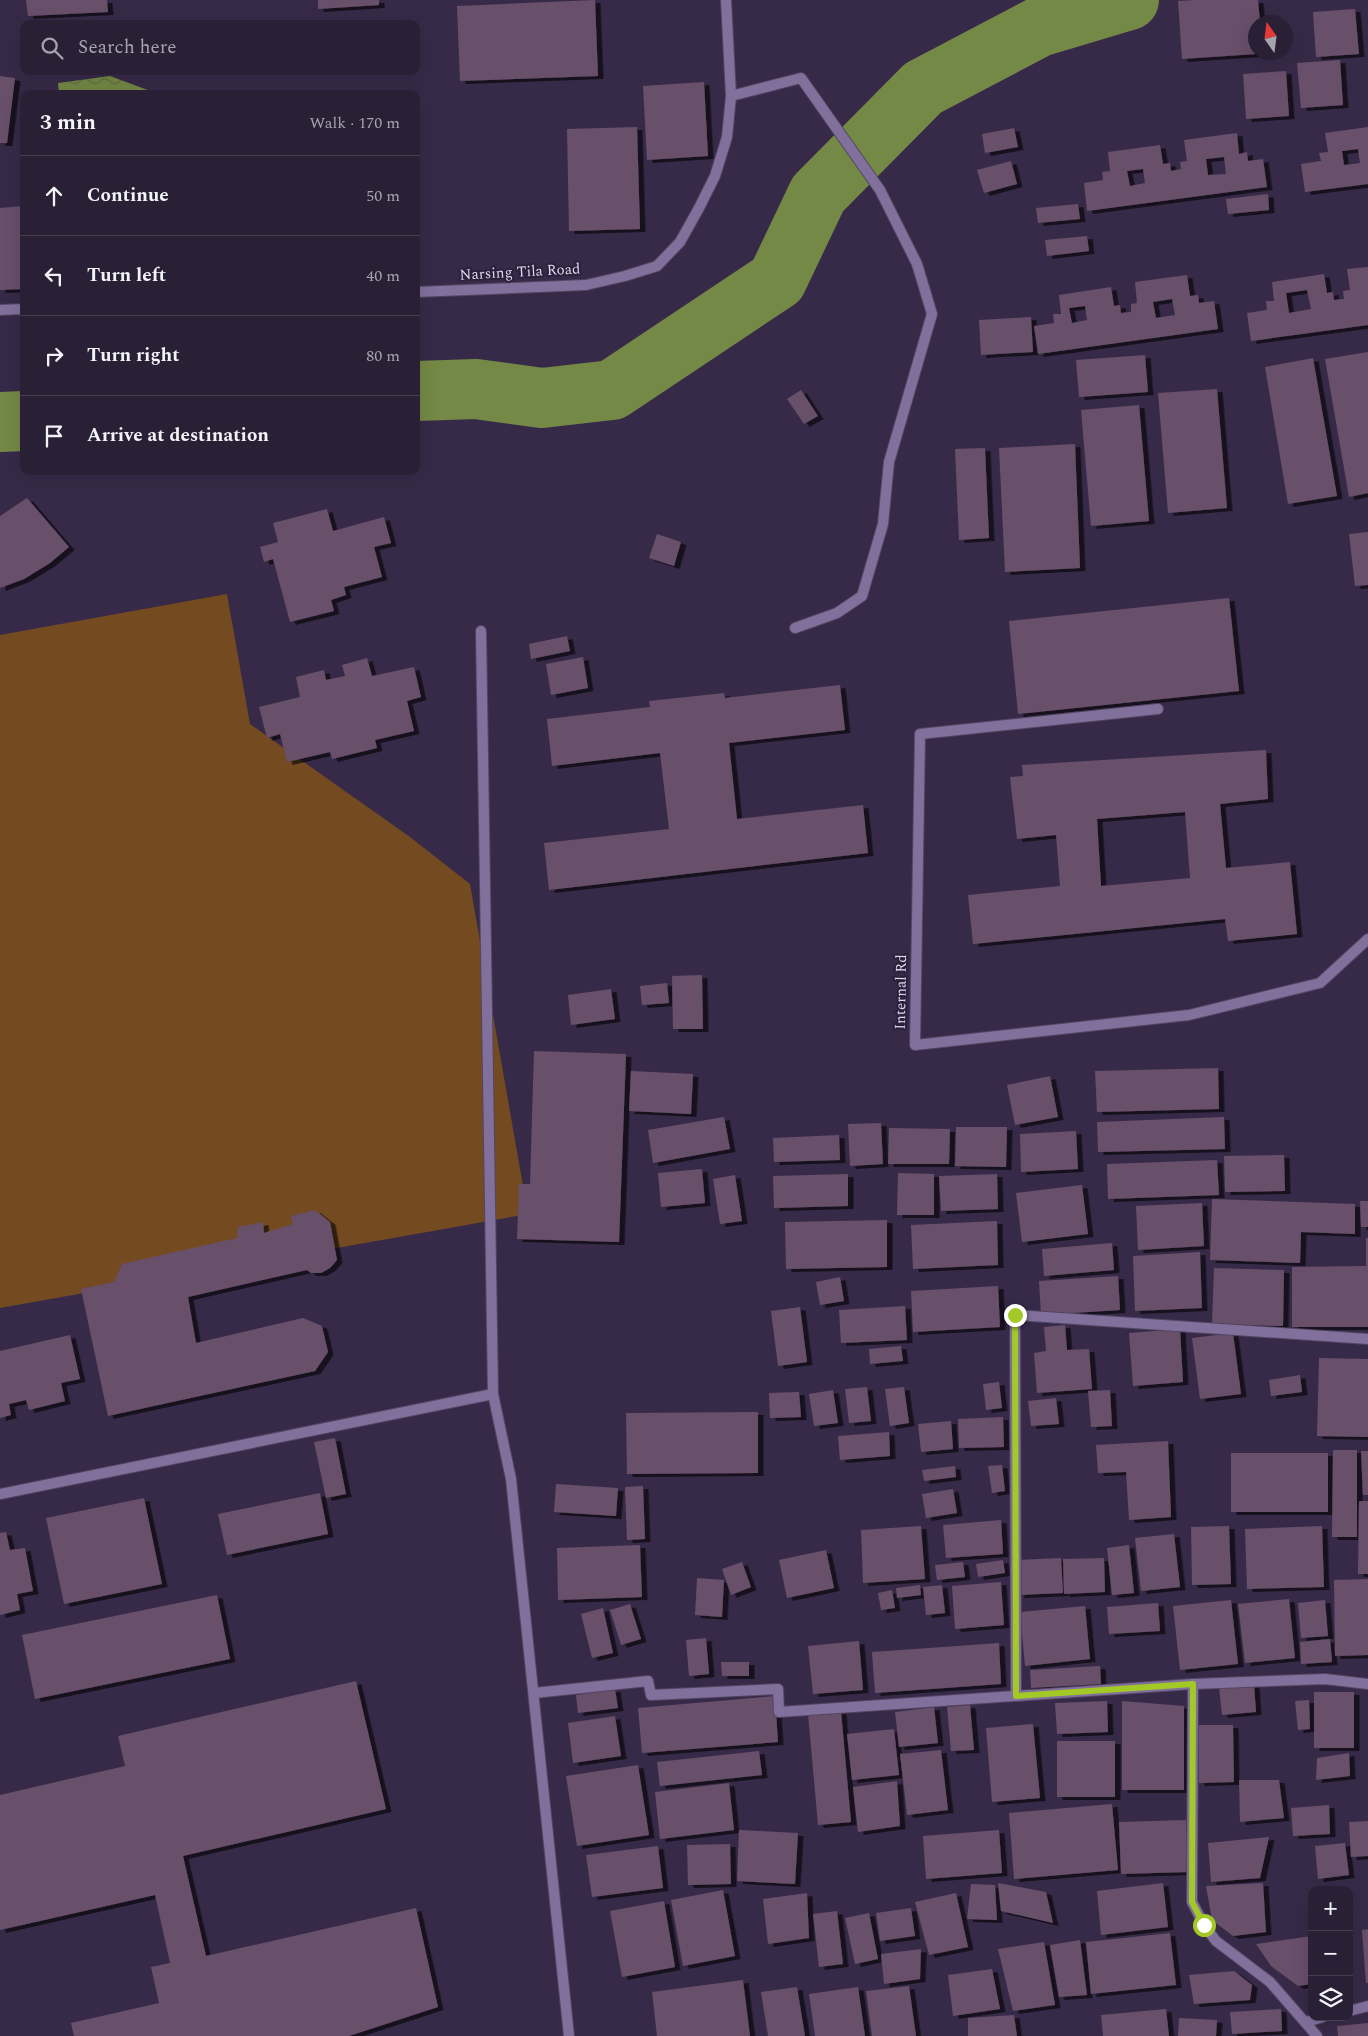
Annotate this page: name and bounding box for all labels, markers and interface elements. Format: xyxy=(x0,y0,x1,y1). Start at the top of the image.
north arrow xyxy=(1248,15,1293,60)
search box xyxy=(20,20,420,75)
text: Search here xyxy=(78,33,177,62)
icon: search xyxy=(38,34,66,62)
text: 3 min xyxy=(40,107,96,139)
text: Walk · 170 m xyxy=(309,111,400,135)
text: Continue xyxy=(87,181,169,210)
icon: ahead xyxy=(40,182,68,210)
text: 50 m xyxy=(366,184,400,208)
street label: Narsing Tila Road xyxy=(459,257,581,287)
text: Turn left xyxy=(87,261,166,290)
icon: left xyxy=(40,262,68,290)
text: 40 m xyxy=(366,264,400,288)
text: Turn right xyxy=(87,341,180,370)
icon: right xyxy=(40,342,68,370)
text: 80 m xyxy=(366,344,400,368)
text: Arrive at destination xyxy=(87,421,269,450)
icon: arrive xyxy=(40,422,68,450)
street label: Internal Rd xyxy=(889,954,913,1030)
route end xyxy=(1004,1304,1027,1327)
map controls xyxy=(1308,1886,1353,2021)
button: + xyxy=(1308,1886,1353,1931)
route start xyxy=(1193,1914,1216,1937)
button: − xyxy=(1308,1931,1353,1976)
button: layers xyxy=(1308,1976,1353,2021)

